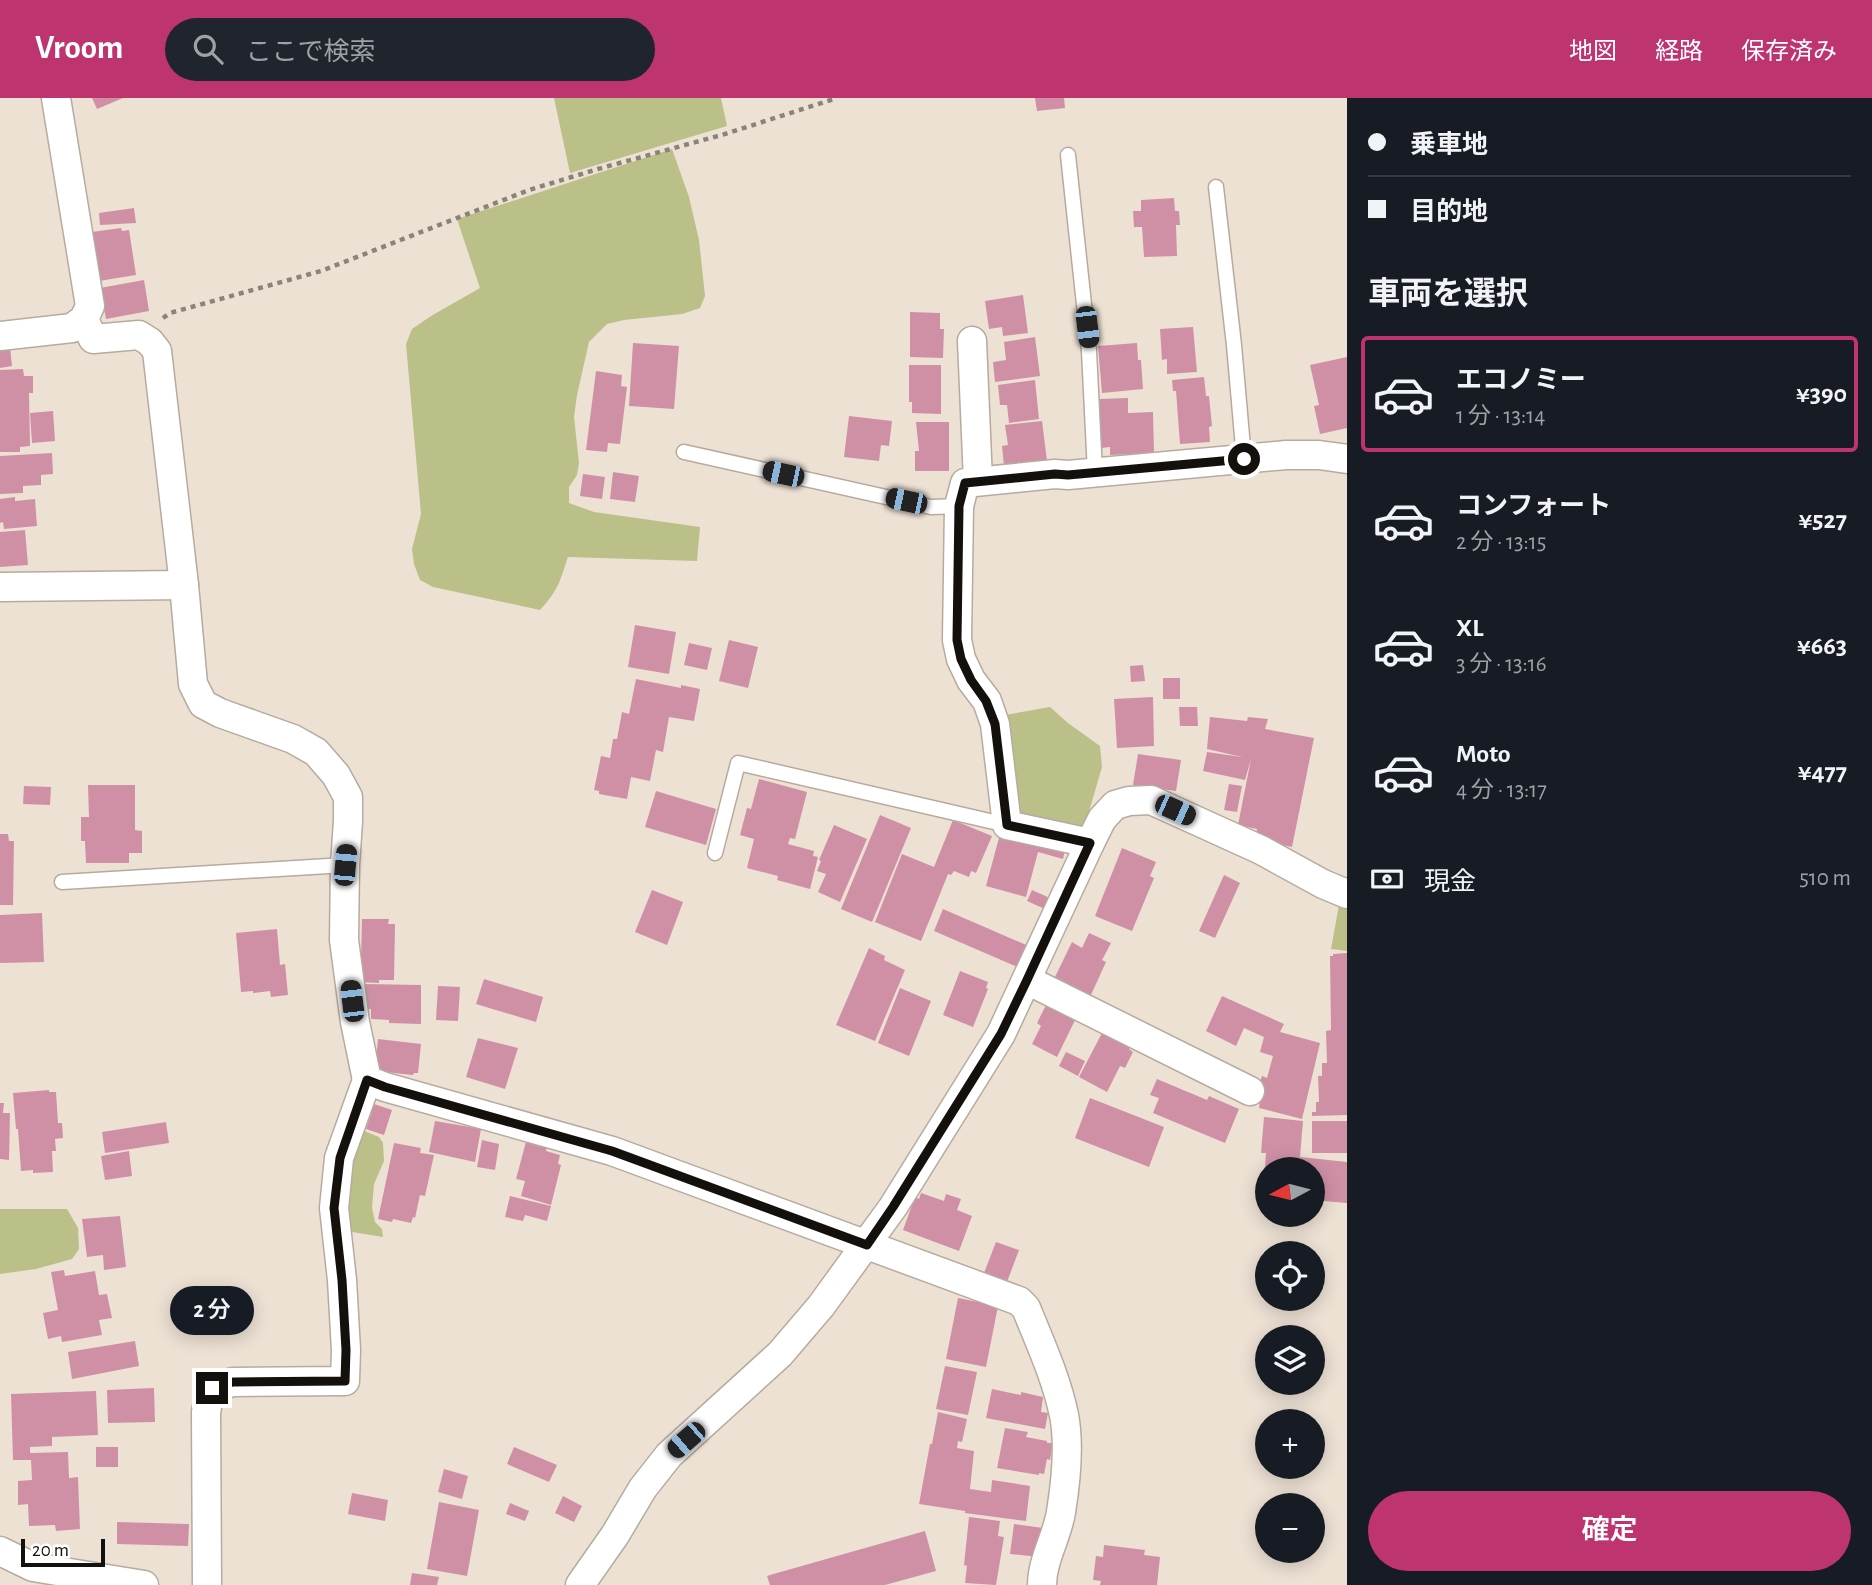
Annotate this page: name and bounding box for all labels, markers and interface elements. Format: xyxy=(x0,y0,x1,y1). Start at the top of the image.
search box xyxy=(165,18,655,81)
icon: search xyxy=(189,30,227,68)
text: Vroom xyxy=(35,32,123,65)
text: ここで検索 xyxy=(245,39,376,65)
text: 地図 xyxy=(1569,40,1617,64)
text: 経路 xyxy=(1655,40,1703,64)
text: 保存済み xyxy=(1741,40,1837,64)
text: 乗車地 xyxy=(1410,132,1488,158)
text: 目的地 xyxy=(1410,199,1488,225)
text: 車両を選択 xyxy=(1368,278,1528,310)
car xyxy=(1075,305,1100,349)
icon: car xyxy=(1372,363,1435,426)
text: エコノミー xyxy=(1456,367,1586,393)
text: ¥390 xyxy=(1796,381,1847,407)
text: 1 分 · 13:14 xyxy=(1456,405,1545,428)
route start xyxy=(1228,443,1260,475)
car xyxy=(761,459,806,489)
car xyxy=(884,486,929,516)
icon: car xyxy=(1372,489,1435,552)
text: コンフォート xyxy=(1456,493,1611,519)
text: ¥527 xyxy=(1799,507,1847,533)
text: 2 分 · 13:15 xyxy=(1456,531,1546,554)
icon: car xyxy=(1372,615,1435,678)
text: XL xyxy=(1456,615,1483,641)
text: ¥663 xyxy=(1797,633,1847,659)
text: 3 分 · 13:16 xyxy=(1456,653,1547,676)
icon: car xyxy=(1372,741,1435,804)
text: Moto xyxy=(1456,741,1511,767)
text: ¥477 xyxy=(1798,759,1847,785)
text: 4 分 · 13:17 xyxy=(1456,779,1547,802)
car xyxy=(1152,792,1199,828)
car xyxy=(333,843,358,887)
icon: cash xyxy=(1368,860,1406,898)
text: 510 m xyxy=(1799,867,1851,890)
text: 現金 xyxy=(1424,869,1476,895)
car xyxy=(340,979,365,1023)
north arrow xyxy=(1255,1157,1325,1227)
map controls xyxy=(1255,1157,1325,1563)
button: locate xyxy=(1255,1241,1325,1311)
callout: 2 分 xyxy=(170,1286,254,1336)
text: 2 分 xyxy=(193,1299,231,1322)
button: layers xyxy=(1255,1325,1325,1395)
route end xyxy=(196,1372,228,1404)
button: + xyxy=(1255,1409,1325,1479)
car xyxy=(664,1418,709,1462)
button: 確定 xyxy=(1368,1491,1851,1571)
button: − xyxy=(1255,1493,1325,1563)
scale bar xyxy=(21,1536,105,1568)
text: 20 m xyxy=(32,1541,69,1560)

